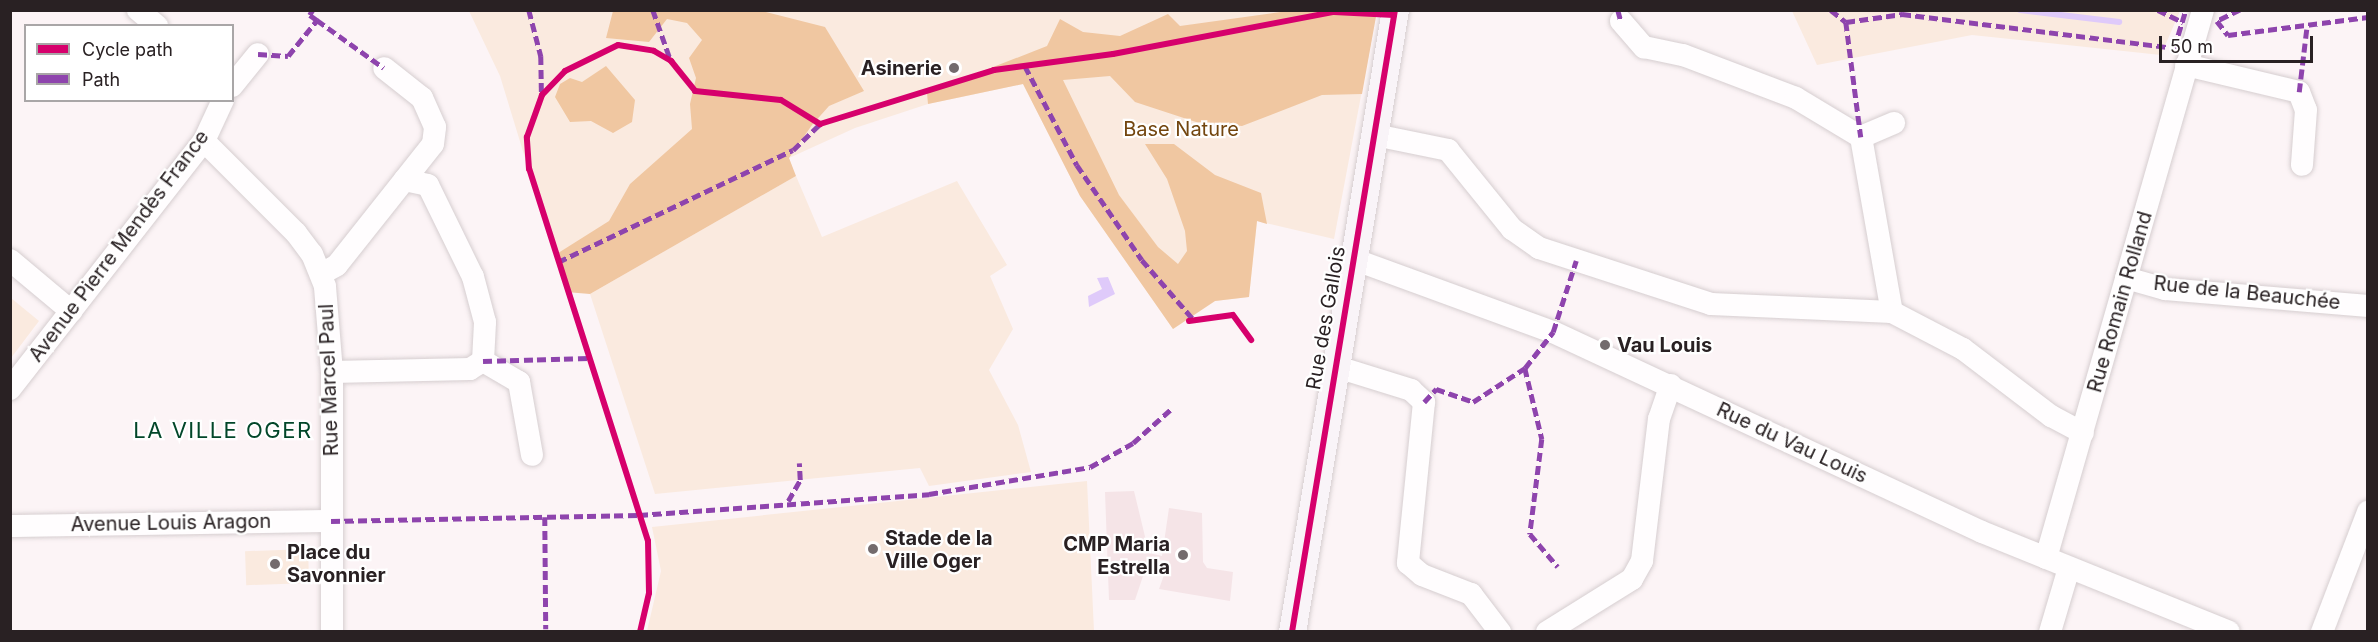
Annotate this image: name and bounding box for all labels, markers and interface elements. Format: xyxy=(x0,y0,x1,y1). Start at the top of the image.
legend xyxy=(24,24,234,102)
scale bar xyxy=(2162,24,2316,62)
text: 50 m xyxy=(2170,36,2213,57)
text: Cycle path xyxy=(82,39,173,60)
place label: Asinerie xyxy=(861,56,942,80)
marker: Asinerie xyxy=(947,61,961,75)
text: Path xyxy=(82,69,120,90)
park label: Base Nature xyxy=(1123,117,1239,141)
street label: Avenue Pierre Mendès France xyxy=(24,125,214,367)
street label: Rue Romain Rolland xyxy=(2083,209,2157,395)
street label: Rue des Gallois xyxy=(1302,244,1350,392)
street label: Rue de la Beauchée xyxy=(2152,271,2342,315)
street label: Rue Marcel Paul xyxy=(314,303,344,457)
place label: Vau Louis xyxy=(1617,333,1712,357)
marker: Vau Louis xyxy=(1598,338,1612,352)
street label: Rue du Vau Louis xyxy=(1713,398,1871,488)
district label: LA VILLE OGER xyxy=(133,418,313,444)
street label: Avenue Louis Aragon xyxy=(70,509,272,537)
place label: Stade de la Ville Oger xyxy=(885,526,993,573)
place label: CMP Maria Estrella xyxy=(1063,532,1170,579)
place label: Place du Savonnier xyxy=(287,540,386,587)
marker: Stade de la Ville Oger xyxy=(866,542,880,556)
marker: CMP Maria Estrella xyxy=(1174,546,1192,564)
marker: Place du Savonnier xyxy=(268,557,282,571)

